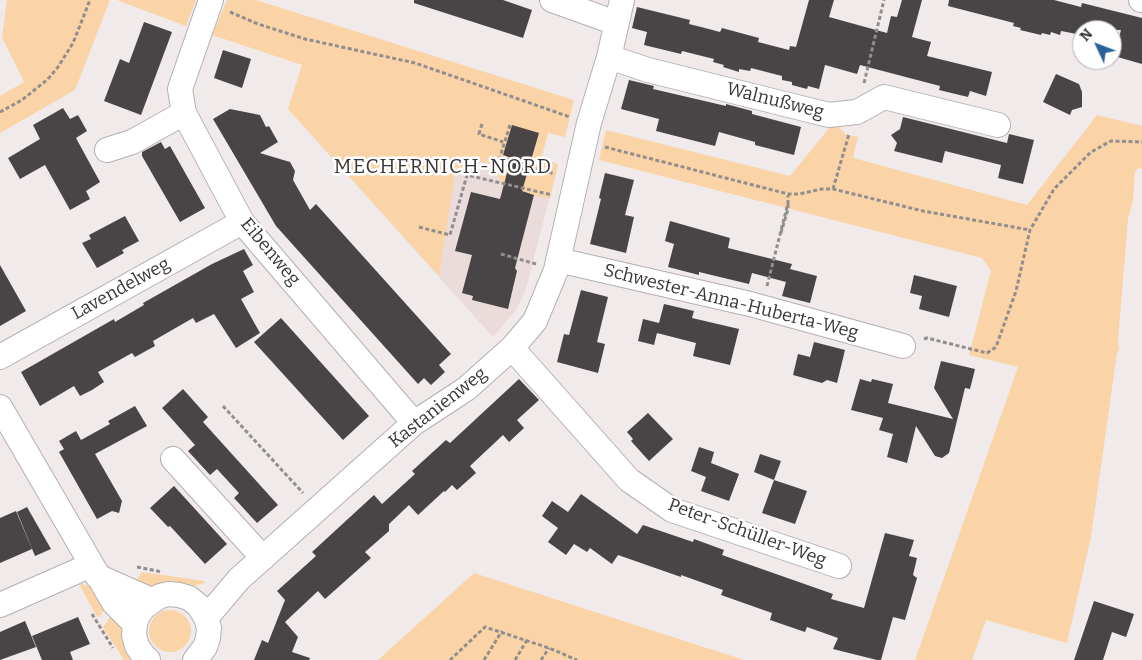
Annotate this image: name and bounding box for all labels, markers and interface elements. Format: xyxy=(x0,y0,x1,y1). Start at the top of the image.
north arrow xyxy=(1072,20,1122,70)
text: N xyxy=(1076,25,1096,45)
street label: Walnußweg xyxy=(724,78,826,124)
district label: MECHERNICH-NORD xyxy=(332,155,554,179)
street label: Eibenweg xyxy=(236,214,304,290)
street label: Lavendelweg xyxy=(68,253,174,325)
street label: Schwester-Anna-Huberta-Weg xyxy=(601,260,861,344)
street label: Kastanienweg xyxy=(385,363,491,453)
street label: Peter-Schüller-Weg xyxy=(665,494,829,572)

